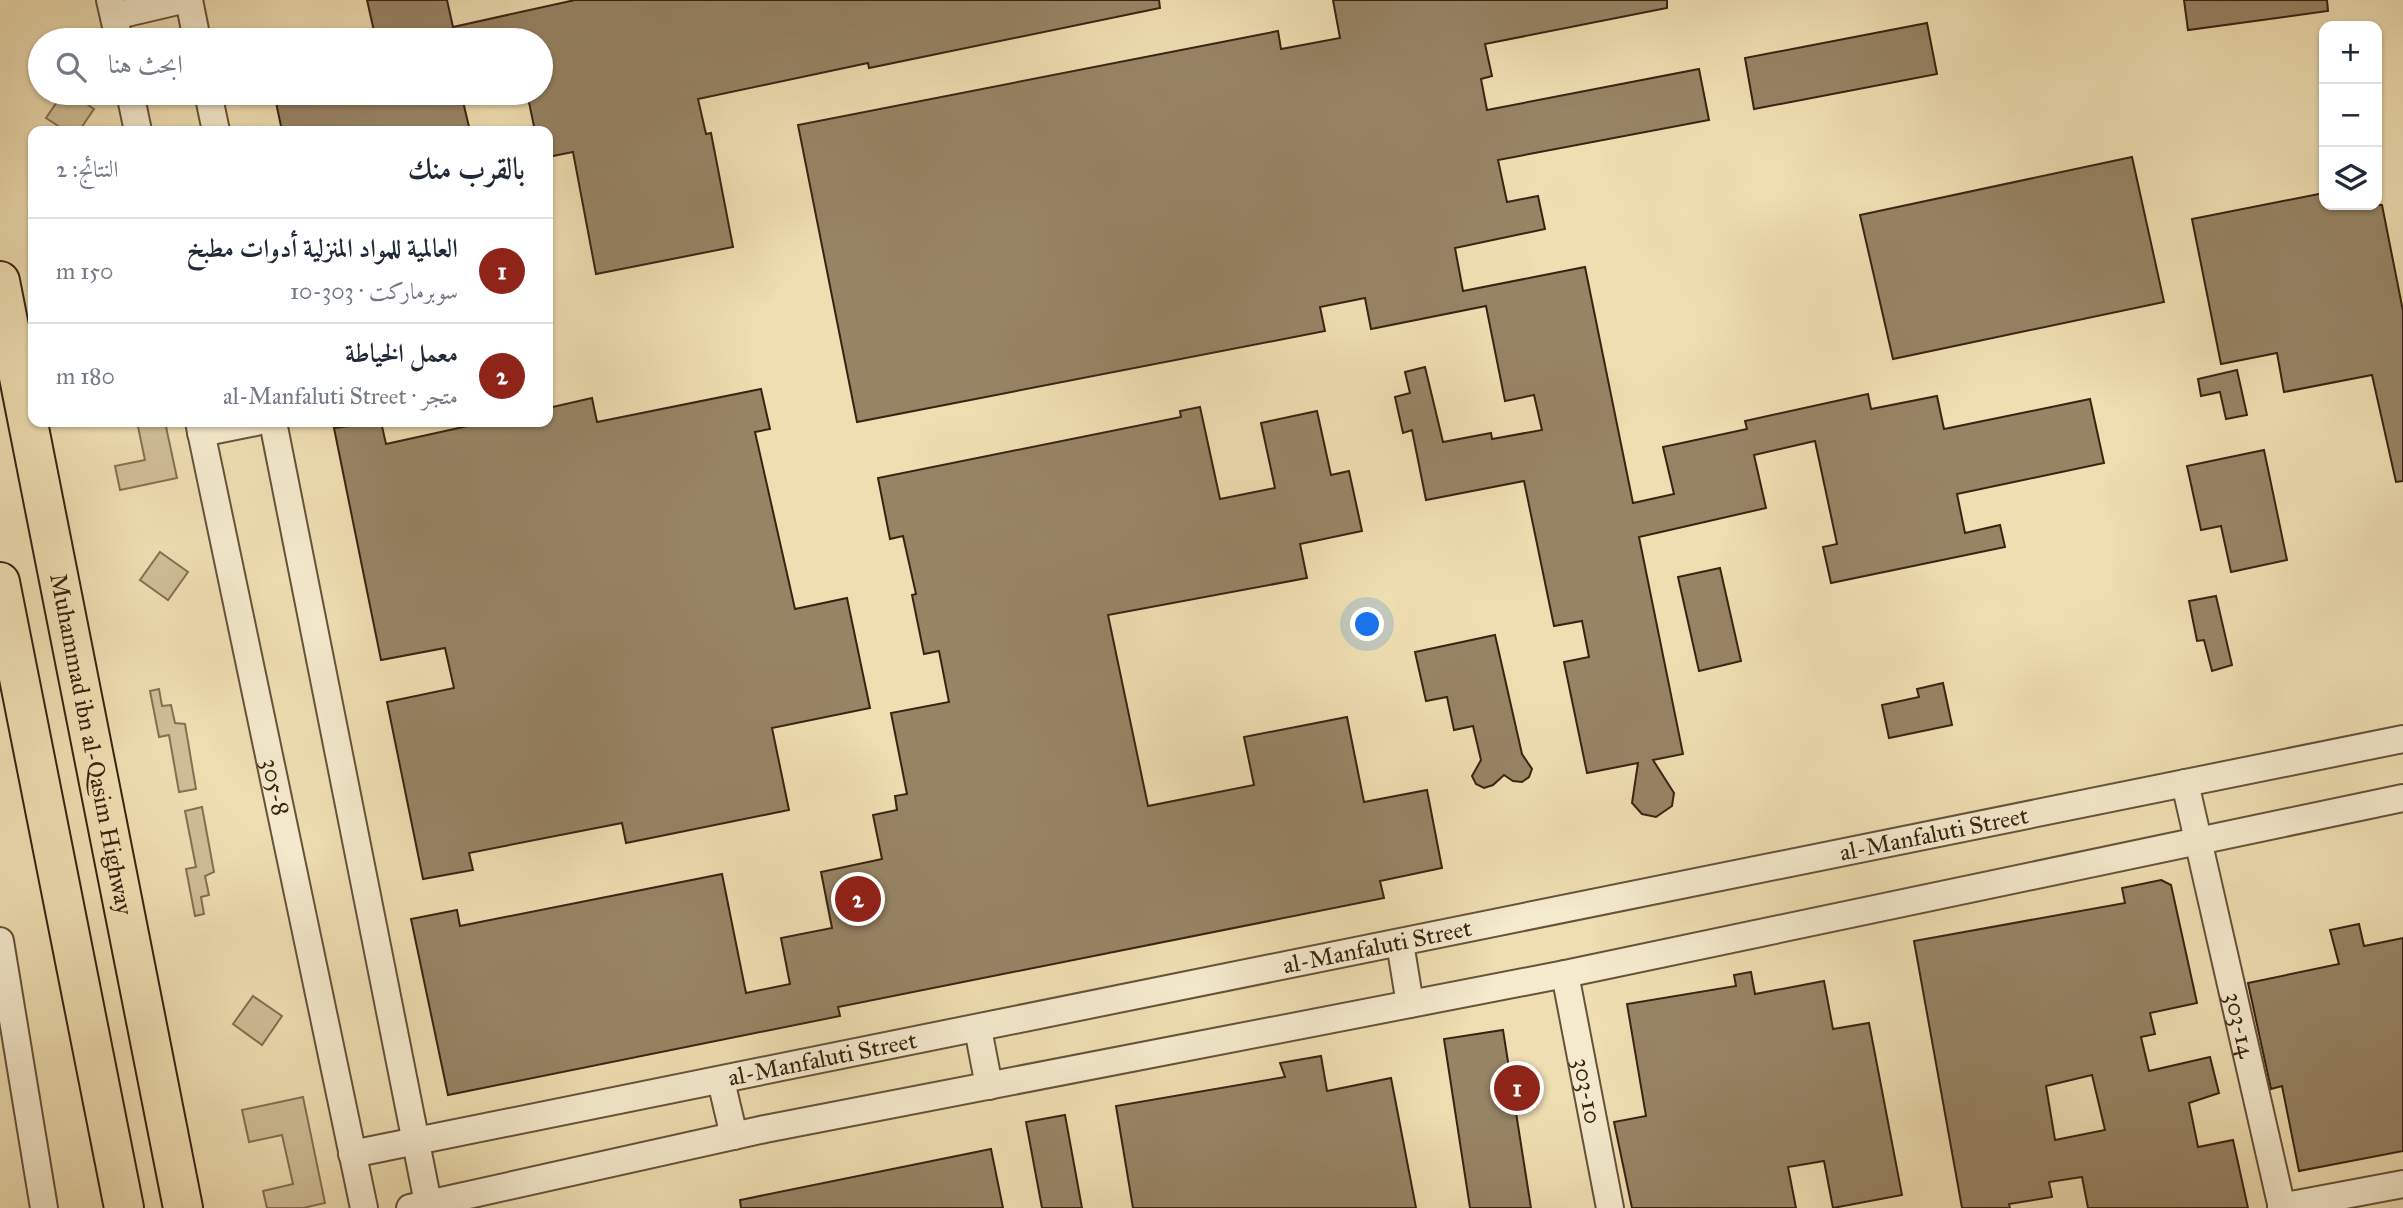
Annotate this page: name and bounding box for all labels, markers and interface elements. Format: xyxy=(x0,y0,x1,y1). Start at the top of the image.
map controls xyxy=(2319,21,2382,210)
button: + xyxy=(2319,21,2382,84)
search box xyxy=(28,28,553,105)
icon: search xyxy=(52,48,90,86)
text: ابحث هنا xyxy=(108,48,183,80)
button: − xyxy=(2319,84,2382,147)
button: layers xyxy=(2319,147,2382,210)
text: بالقرب منك xyxy=(408,151,525,187)
text: النتائج: 2 xyxy=(56,155,118,183)
text: العالمية للمواد المنزلية أدوات مطبخ xyxy=(187,232,458,264)
text: 150 m xyxy=(56,257,113,285)
text: 1 xyxy=(497,257,507,285)
text: سوبرماركت · 303-10 xyxy=(290,277,458,305)
text: معمل الخياطة xyxy=(345,337,458,369)
text: 180 m xyxy=(56,362,115,390)
text: 2 xyxy=(496,362,508,390)
text: متجر · al-Manfaluti Street xyxy=(223,382,458,410)
street label: Muhammad ibn al-Qasim Highway xyxy=(43,571,140,918)
your location xyxy=(1350,607,1384,641)
street label: 305-8 xyxy=(255,756,296,818)
street label: al-Manfaluti Street xyxy=(1837,800,2031,868)
pin: 2 xyxy=(835,873,881,925)
street label: al-Manfaluti Street xyxy=(1280,913,1475,980)
street label: 303-14 xyxy=(2218,989,2262,1061)
street label: al-Manfaluti Street xyxy=(726,1025,920,1093)
street label: 303-10 xyxy=(1566,1055,1608,1126)
pin: 1 xyxy=(1494,1062,1540,1114)

